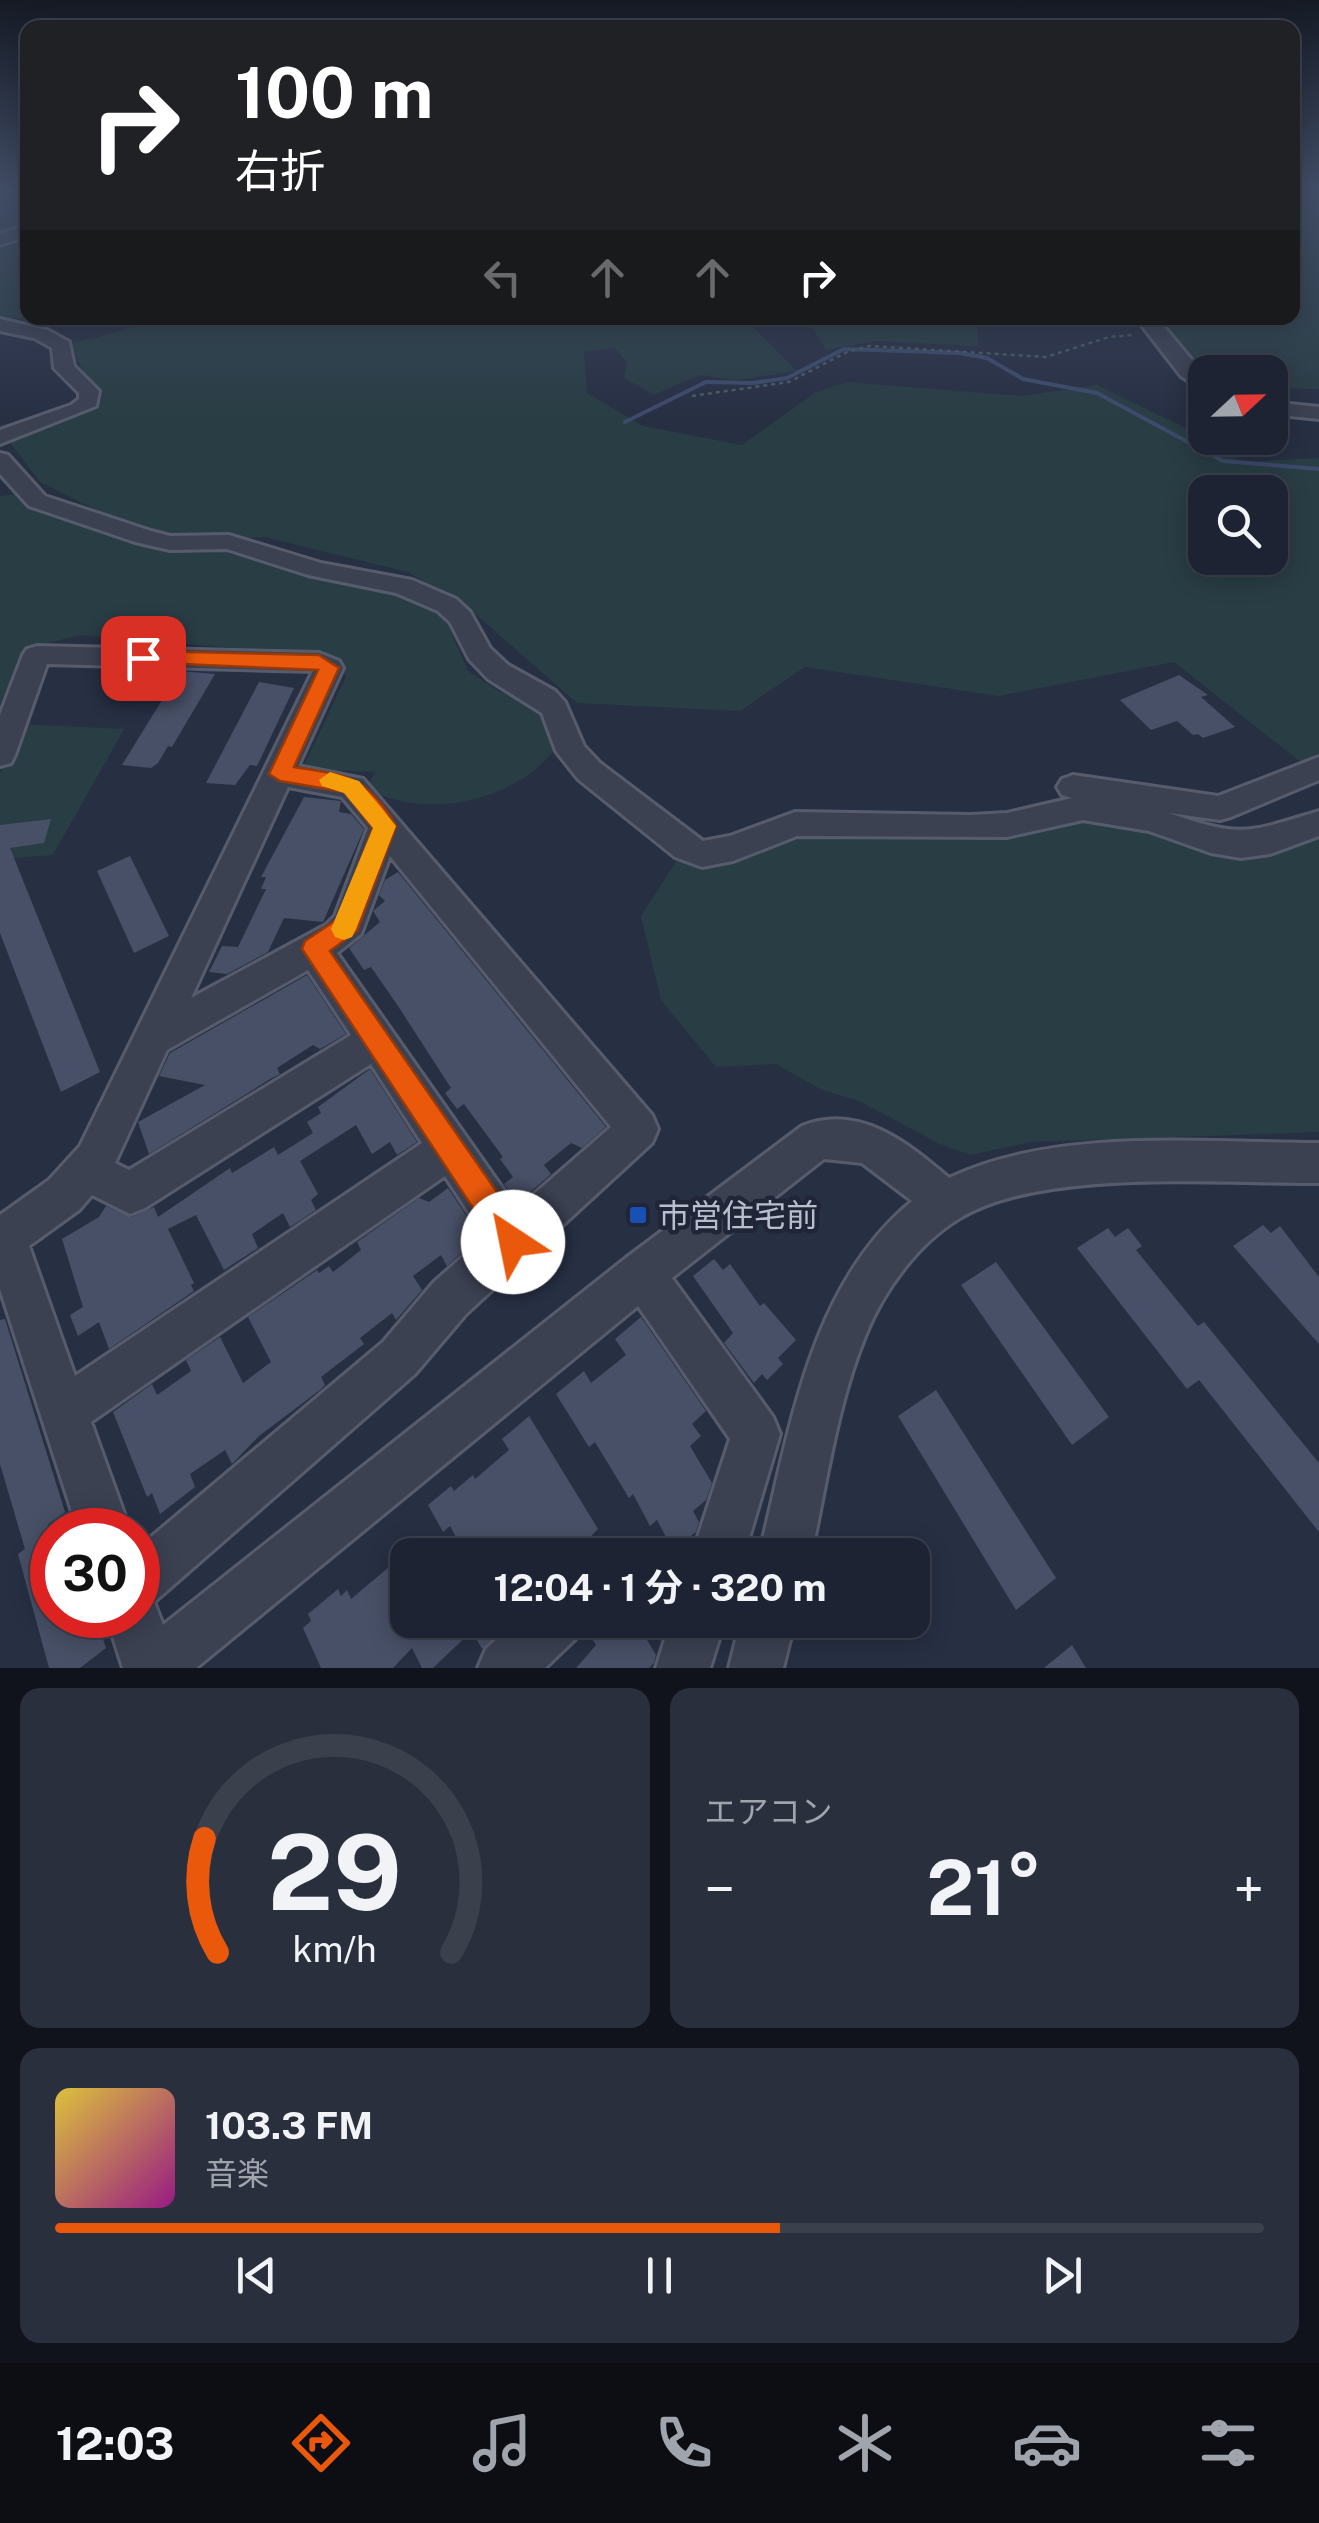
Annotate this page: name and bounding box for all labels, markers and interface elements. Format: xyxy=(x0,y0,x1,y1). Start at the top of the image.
text: 100 m xyxy=(235,51,433,134)
icon: right xyxy=(70,60,200,190)
text: 右折 xyxy=(235,144,325,197)
icon: left xyxy=(475,250,530,305)
icon: ahead xyxy=(580,250,635,305)
icon: ahead xyxy=(685,250,740,305)
icon: right xyxy=(790,250,845,305)
north arrow xyxy=(1188,355,1288,455)
map controls xyxy=(1188,355,1288,575)
button: search xyxy=(1188,475,1288,575)
pin xyxy=(101,616,186,701)
icon: arrive xyxy=(116,631,171,686)
position arrow xyxy=(461,1190,565,1294)
place label: 市営住宅前 xyxy=(658,1197,818,1234)
marker: 市営住宅前 xyxy=(627,1204,649,1226)
speed limit sign: 30 xyxy=(30,1508,160,1638)
text: 12:04 · 1 分 · 320 m xyxy=(494,1565,826,1610)
text: エアコン xyxy=(705,1793,833,1830)
text: 29 xyxy=(267,1811,402,1933)
text: 21° xyxy=(927,1844,1042,1932)
text: − xyxy=(705,1857,735,1921)
text: + xyxy=(1234,1857,1264,1921)
text: km/h xyxy=(293,1928,377,1970)
text: 103.3 FM xyxy=(205,2103,373,2148)
text: 音楽 xyxy=(205,2155,269,2192)
icon: previous xyxy=(229,2248,284,2303)
icon: pause xyxy=(632,2248,687,2303)
icon: next xyxy=(1035,2248,1090,2303)
icon: directions xyxy=(286,2408,356,2478)
icon: music xyxy=(467,2408,537,2478)
icon: phone xyxy=(649,2408,719,2478)
icon: climate xyxy=(830,2408,900,2478)
icon: car xyxy=(1012,2408,1082,2478)
icon: filters xyxy=(1193,2408,1263,2478)
text: 12:03 xyxy=(56,2417,174,2470)

